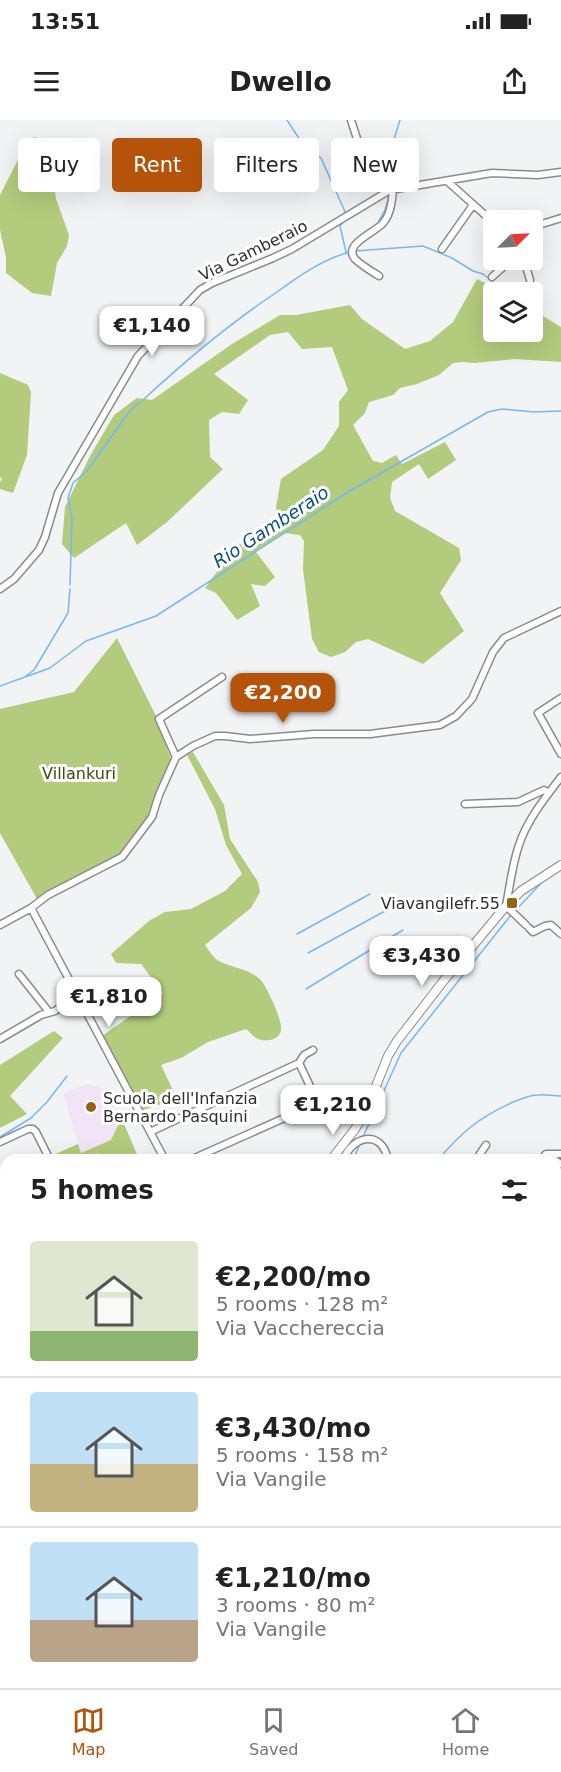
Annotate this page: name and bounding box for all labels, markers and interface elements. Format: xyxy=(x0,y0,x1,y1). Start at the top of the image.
text: 13:51 xyxy=(30,9,100,34)
icon: menu xyxy=(30,65,63,98)
icon: share xyxy=(498,65,531,98)
text: Dwello xyxy=(229,66,332,97)
chip: Buy xyxy=(18,138,100,192)
chip: Rent xyxy=(112,138,202,192)
chip: Filters xyxy=(214,138,319,192)
chip: New xyxy=(331,138,419,192)
north arrow xyxy=(483,210,543,270)
map controls xyxy=(483,210,543,342)
street label: Via Gamberaio xyxy=(196,216,311,285)
button: layers xyxy=(483,282,543,342)
pin: €1,140 xyxy=(103,306,201,357)
text: €1,140 xyxy=(113,313,191,337)
water label: Rio Gamberaio xyxy=(209,481,333,572)
pin: €2,200 xyxy=(234,673,332,724)
text: €2,200 xyxy=(244,680,322,704)
park label: Villankuri xyxy=(42,764,116,783)
place label: Viavangilefr.55 xyxy=(381,894,500,913)
marker: Viavangilefr.55 xyxy=(505,896,519,910)
pin: €3,430 xyxy=(373,936,471,987)
text: €3,430 xyxy=(383,943,461,967)
pin: €1,810 xyxy=(60,977,158,1028)
text: €1,810 xyxy=(70,984,148,1008)
pin: €1,210 xyxy=(284,1085,382,1136)
place label: Scuola dell'Infanzia Bernardo Pasquini xyxy=(103,1089,258,1126)
text: €1,210 xyxy=(294,1092,372,1116)
marker: Scuola dell'Infanzia Bernardo Pasquini xyxy=(84,1100,98,1114)
icon: filters xyxy=(498,1174,531,1207)
text: 5 homes xyxy=(30,1175,154,1205)
text: €2,200/mo xyxy=(216,1262,371,1292)
icon: home xyxy=(78,1265,150,1337)
text: 5 rooms · 128 m² xyxy=(216,1292,388,1316)
text: Via Vacchereccia xyxy=(216,1316,385,1340)
text: €3,430/mo xyxy=(216,1413,371,1443)
icon: home xyxy=(78,1416,150,1488)
text: 5 rooms · 158 m² xyxy=(216,1443,388,1467)
text: Via Vangile xyxy=(216,1467,327,1491)
text: €1,210/mo xyxy=(216,1563,371,1593)
icon: home xyxy=(78,1566,150,1638)
text: 3 rooms · 80 m² xyxy=(216,1593,376,1617)
text: Via Vangile xyxy=(216,1617,327,1641)
tab: Map xyxy=(72,1704,106,1759)
tab: Saved xyxy=(249,1704,298,1759)
tab: Home xyxy=(442,1704,489,1759)

